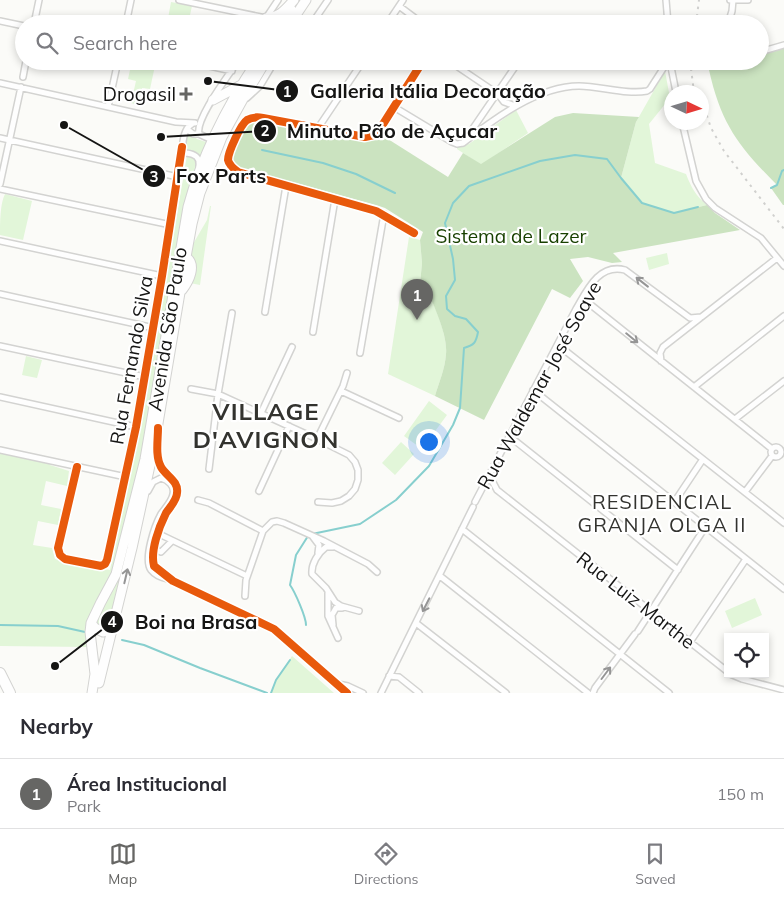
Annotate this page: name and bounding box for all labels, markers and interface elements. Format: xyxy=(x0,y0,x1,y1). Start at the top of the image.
search box xyxy=(15,15,769,70)
icon: search xyxy=(33,29,61,57)
text: Search here xyxy=(73,31,177,55)
callout: Galleria Itália Decoração xyxy=(275,74,556,109)
text: Galleria Itália Decoração xyxy=(310,78,546,103)
place label: Drogasil xyxy=(103,82,176,106)
text: 1 xyxy=(282,82,292,101)
north arrow xyxy=(664,85,709,130)
marker: Drogasil xyxy=(180,88,192,100)
callout: Minuto Pão de Açucar xyxy=(252,114,508,149)
text: Minuto Pão de Açucar xyxy=(287,118,497,143)
text: 2 xyxy=(260,121,270,140)
callout: Fox Parts xyxy=(141,159,277,194)
text: Fox Parts xyxy=(176,163,266,188)
text: 3 xyxy=(149,167,159,186)
park label: Sistema de Lazer xyxy=(436,224,587,248)
street label: Avenida São Paulo xyxy=(142,245,192,413)
street label: Rua Fernando Silva xyxy=(104,274,158,446)
street label: Rua Waldemar José Soave xyxy=(472,277,606,493)
one-way arrow xyxy=(636,277,649,288)
pin: 1 xyxy=(401,279,433,320)
one-way arrow xyxy=(625,333,638,344)
district label: VILLAGE D'AVIGNON xyxy=(193,396,339,454)
your location xyxy=(416,429,442,455)
district label: RESIDENCIAL GRANJA OLGA II xyxy=(578,489,746,537)
street label: Rua Luiz Marthe xyxy=(572,546,700,654)
one-way arrow xyxy=(122,568,131,584)
one-way arrow xyxy=(421,597,431,612)
callout: Boi na Brasa xyxy=(100,605,267,640)
text: Boi na Brasa xyxy=(135,609,257,634)
text: 4 xyxy=(107,612,117,631)
map controls xyxy=(724,633,769,678)
button: locate xyxy=(724,633,769,678)
one-way arrow xyxy=(601,666,611,680)
text: Nearby xyxy=(20,713,93,739)
text: Área Institucional xyxy=(67,772,227,796)
text: 1 xyxy=(31,784,41,804)
text: 150 m xyxy=(717,784,764,804)
text: Park xyxy=(67,796,101,816)
tab: Map xyxy=(108,840,137,888)
tab: Directions xyxy=(354,840,419,888)
tab: Saved xyxy=(635,840,676,888)

